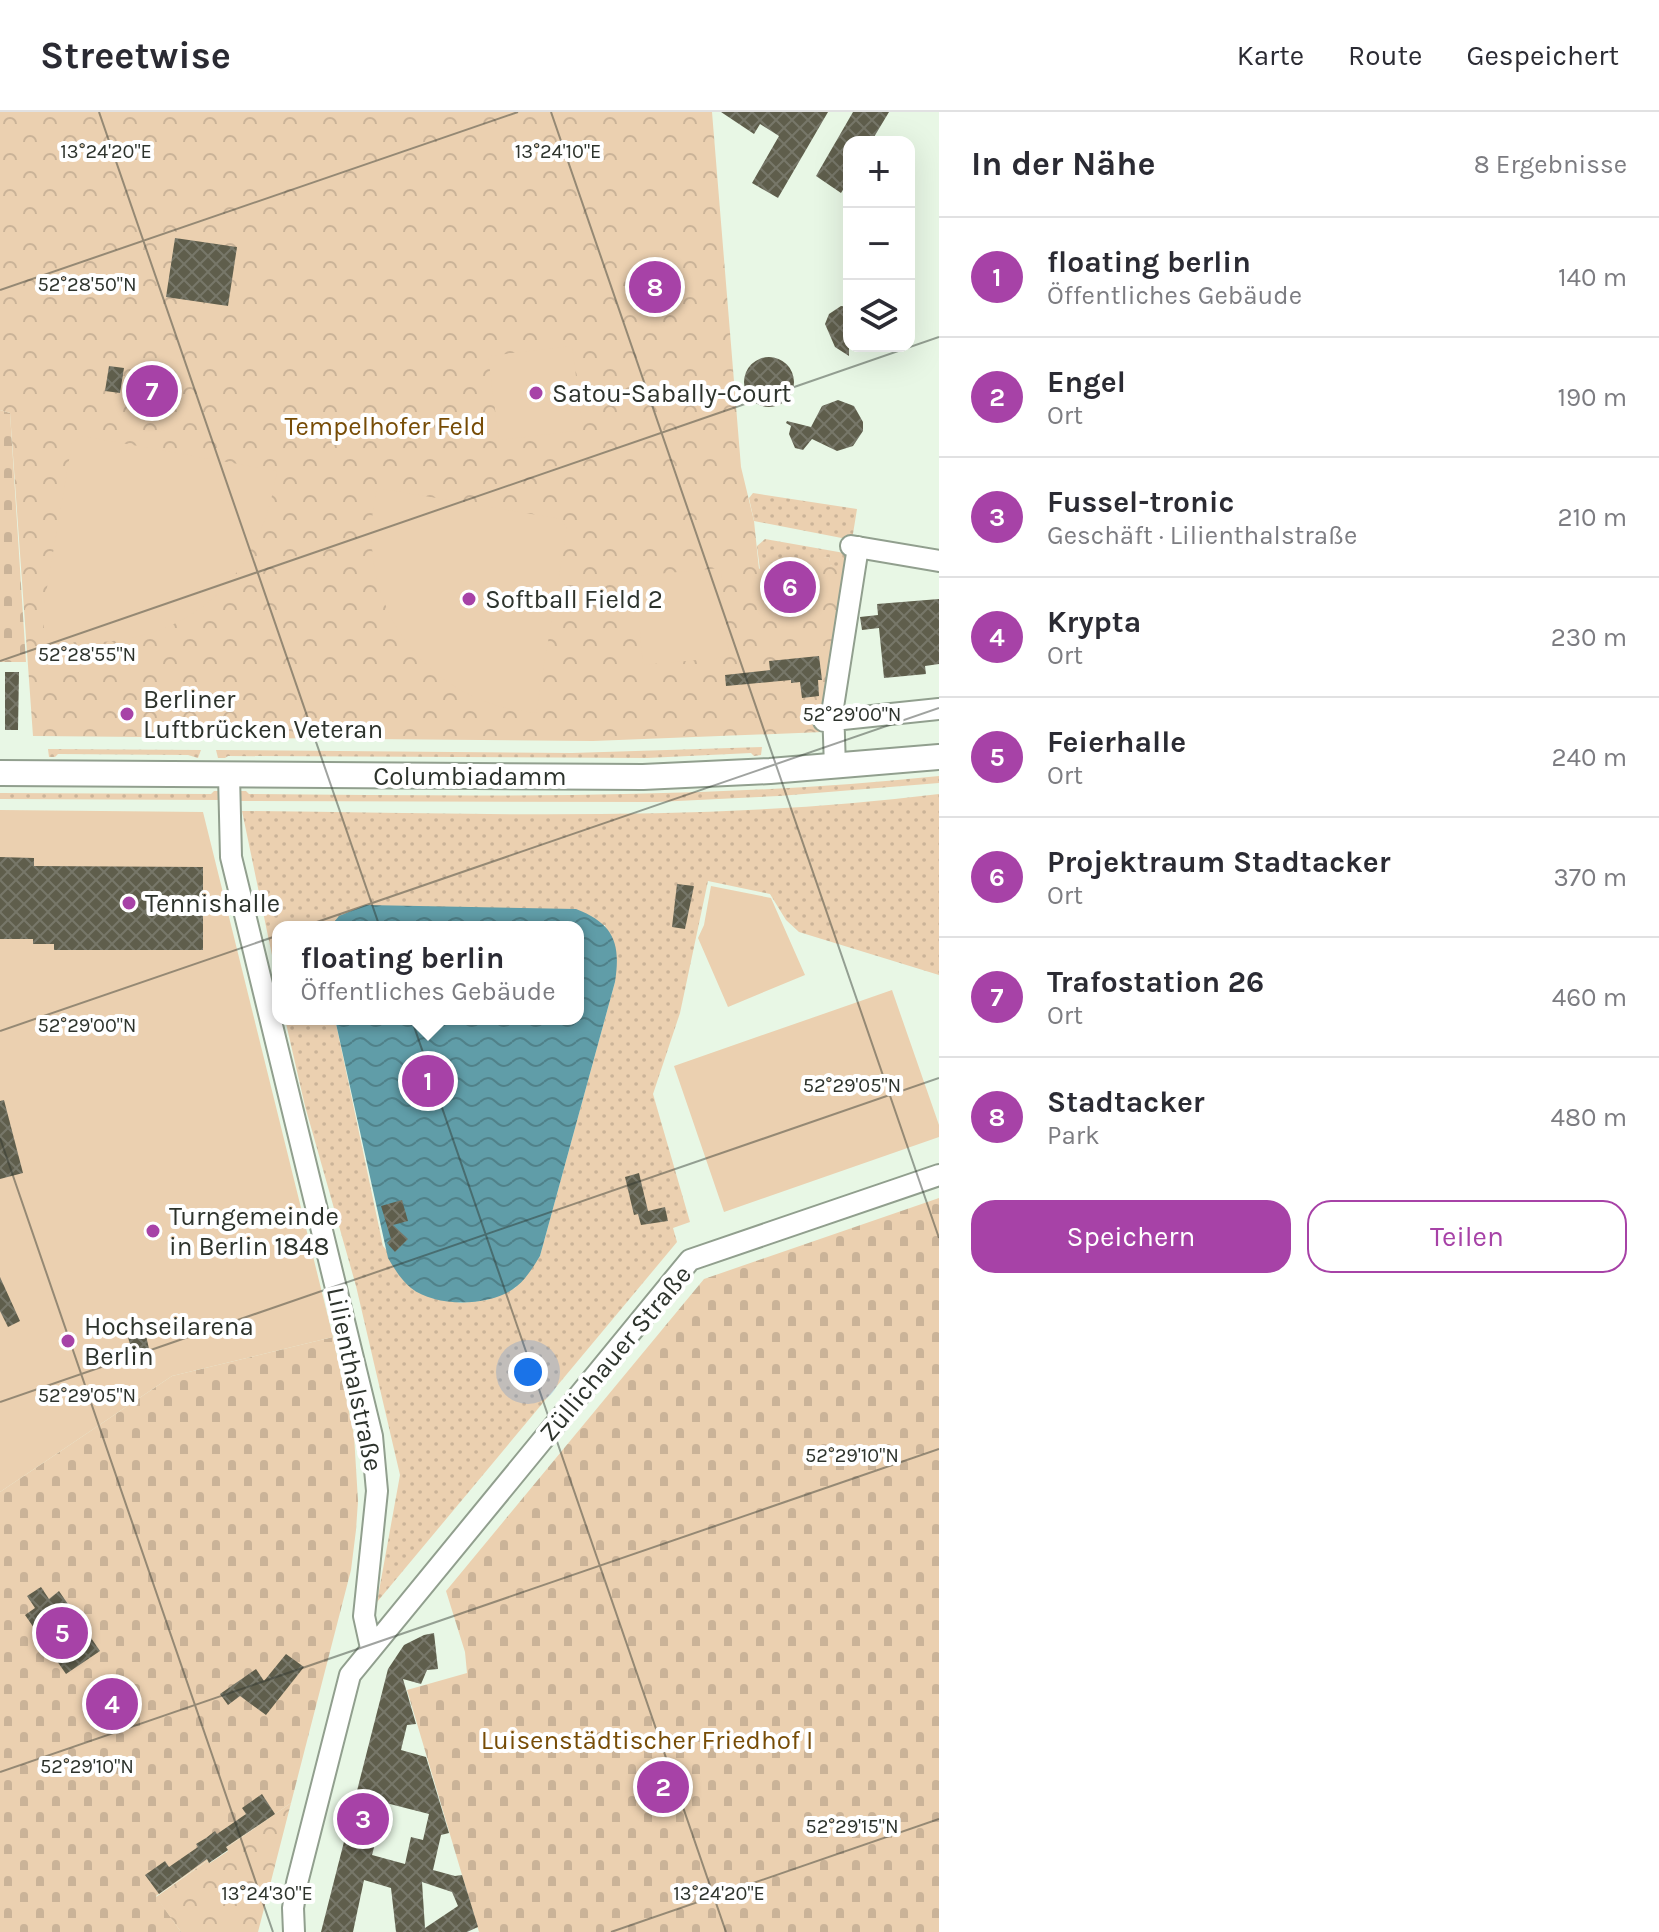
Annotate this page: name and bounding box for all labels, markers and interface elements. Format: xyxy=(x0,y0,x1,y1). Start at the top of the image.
text: Streetwise xyxy=(40,33,231,78)
text: Karte xyxy=(1237,39,1304,72)
text: Route xyxy=(1348,39,1422,72)
text: Gespeichert xyxy=(1466,39,1619,72)
map controls xyxy=(843,136,915,352)
button: + xyxy=(843,136,915,208)
text: 13°24'20"E xyxy=(60,140,152,163)
text: 13°24'10"E xyxy=(515,140,601,163)
text: In der Nähe xyxy=(971,144,1155,184)
text: 8 Ergebnisse xyxy=(1474,149,1627,180)
button: − xyxy=(843,208,915,280)
text: floating berlin xyxy=(1047,244,1251,280)
pin: 8 xyxy=(629,257,681,317)
text: 1 xyxy=(992,262,1002,293)
text: 140 m xyxy=(1558,262,1627,293)
text: 52°28'50"N xyxy=(37,273,137,296)
button: layers xyxy=(843,280,915,352)
text: Öffentliches Gebäude xyxy=(1047,280,1302,311)
pin: 7 xyxy=(126,361,178,421)
text: Engel xyxy=(1047,364,1126,400)
place label: Satou-Sabally-Court xyxy=(552,378,792,409)
text: 2 xyxy=(989,382,1005,413)
text: 190 m xyxy=(1557,382,1627,413)
marker: Satou-Sabally-Court xyxy=(527,384,545,402)
text: Ort xyxy=(1047,400,1083,431)
park label: Tempelhofer Feld xyxy=(284,411,486,442)
text: Fussel-tronic xyxy=(1047,484,1234,520)
text: 3 xyxy=(989,502,1005,533)
text: 210 m xyxy=(1557,502,1627,533)
text: Geschäft · Lilienthalstraße xyxy=(1047,520,1357,551)
pin: 6 xyxy=(764,557,816,617)
place label: Softball Field 2 xyxy=(485,584,663,615)
marker: Softball Field 2 xyxy=(460,590,478,608)
text: Krypta xyxy=(1047,604,1141,640)
text: 4 xyxy=(989,622,1005,653)
text: 230 m xyxy=(1551,622,1627,653)
text: Ort xyxy=(1047,640,1083,671)
text: 52°28'55"N xyxy=(38,643,136,666)
place label: Berliner Luftbrücken Veteran xyxy=(143,684,383,745)
text: 52°29'00"N xyxy=(802,703,902,726)
marker: Berliner Luftbrücken Veteran xyxy=(118,705,136,723)
text: Feierhalle xyxy=(1047,724,1186,760)
text: 5 xyxy=(989,742,1005,773)
text: 240 m xyxy=(1551,742,1627,773)
text: Ort xyxy=(1047,760,1083,791)
street label: Columbiadamm xyxy=(373,761,567,792)
text: Projektraum Stadtacker xyxy=(1047,844,1391,880)
text: 6 xyxy=(989,862,1005,893)
text: 370 m xyxy=(1554,862,1627,893)
text: Ort xyxy=(1047,880,1083,911)
place label: Tennishalle xyxy=(145,888,280,919)
marker: Tennishalle xyxy=(120,894,138,912)
popup xyxy=(272,921,584,1025)
text: floating berlin xyxy=(300,940,504,976)
text: Trafostation 26 xyxy=(1047,964,1264,1000)
text: Öffentliches Gebäude xyxy=(300,976,556,1007)
text: 7 xyxy=(991,982,1003,1013)
text: 460 m xyxy=(1552,982,1627,1013)
text: Ort xyxy=(1047,1000,1083,1031)
text: 52°29'00"N xyxy=(37,1014,137,1037)
pin: 1 xyxy=(402,1051,454,1111)
text: 52°29'05"N xyxy=(803,1074,901,1097)
text: Stadtacker xyxy=(1047,1084,1205,1120)
text: 8 xyxy=(989,1102,1005,1133)
text: 480 m xyxy=(1551,1102,1627,1133)
text: Park xyxy=(1047,1120,1100,1151)
button: Speichern xyxy=(971,1200,1291,1273)
button: Teilen xyxy=(1307,1200,1627,1273)
place label: Turngemeinde in Berlin 1848 xyxy=(169,1201,339,1262)
marker: Turngemeinde in Berlin 1848 xyxy=(144,1222,162,1240)
street label: Züllichauer Straße xyxy=(533,1259,698,1448)
street label: Lilienthalstraße xyxy=(320,1284,389,1474)
place label: Hochseilarena Berlin xyxy=(84,1311,254,1372)
marker: Hochseilarena Berlin xyxy=(59,1332,77,1350)
your location xyxy=(508,1352,548,1392)
text: 52°29'05"N xyxy=(38,1384,136,1407)
text: 52°29'10"N xyxy=(805,1444,899,1467)
pin: 5 xyxy=(36,1603,88,1663)
pin: 4 xyxy=(86,1674,138,1734)
park label: Luisenstädtischer Friedhof I xyxy=(481,1725,813,1756)
text: 52°29'10"N xyxy=(40,1755,134,1778)
pin: 2 xyxy=(637,1757,689,1817)
pin: 3 xyxy=(337,1789,389,1849)
text: 52°29'15"N xyxy=(805,1815,899,1838)
text: 13°24'30"E xyxy=(221,1882,313,1905)
text: 13°24'20"E xyxy=(673,1882,765,1905)

